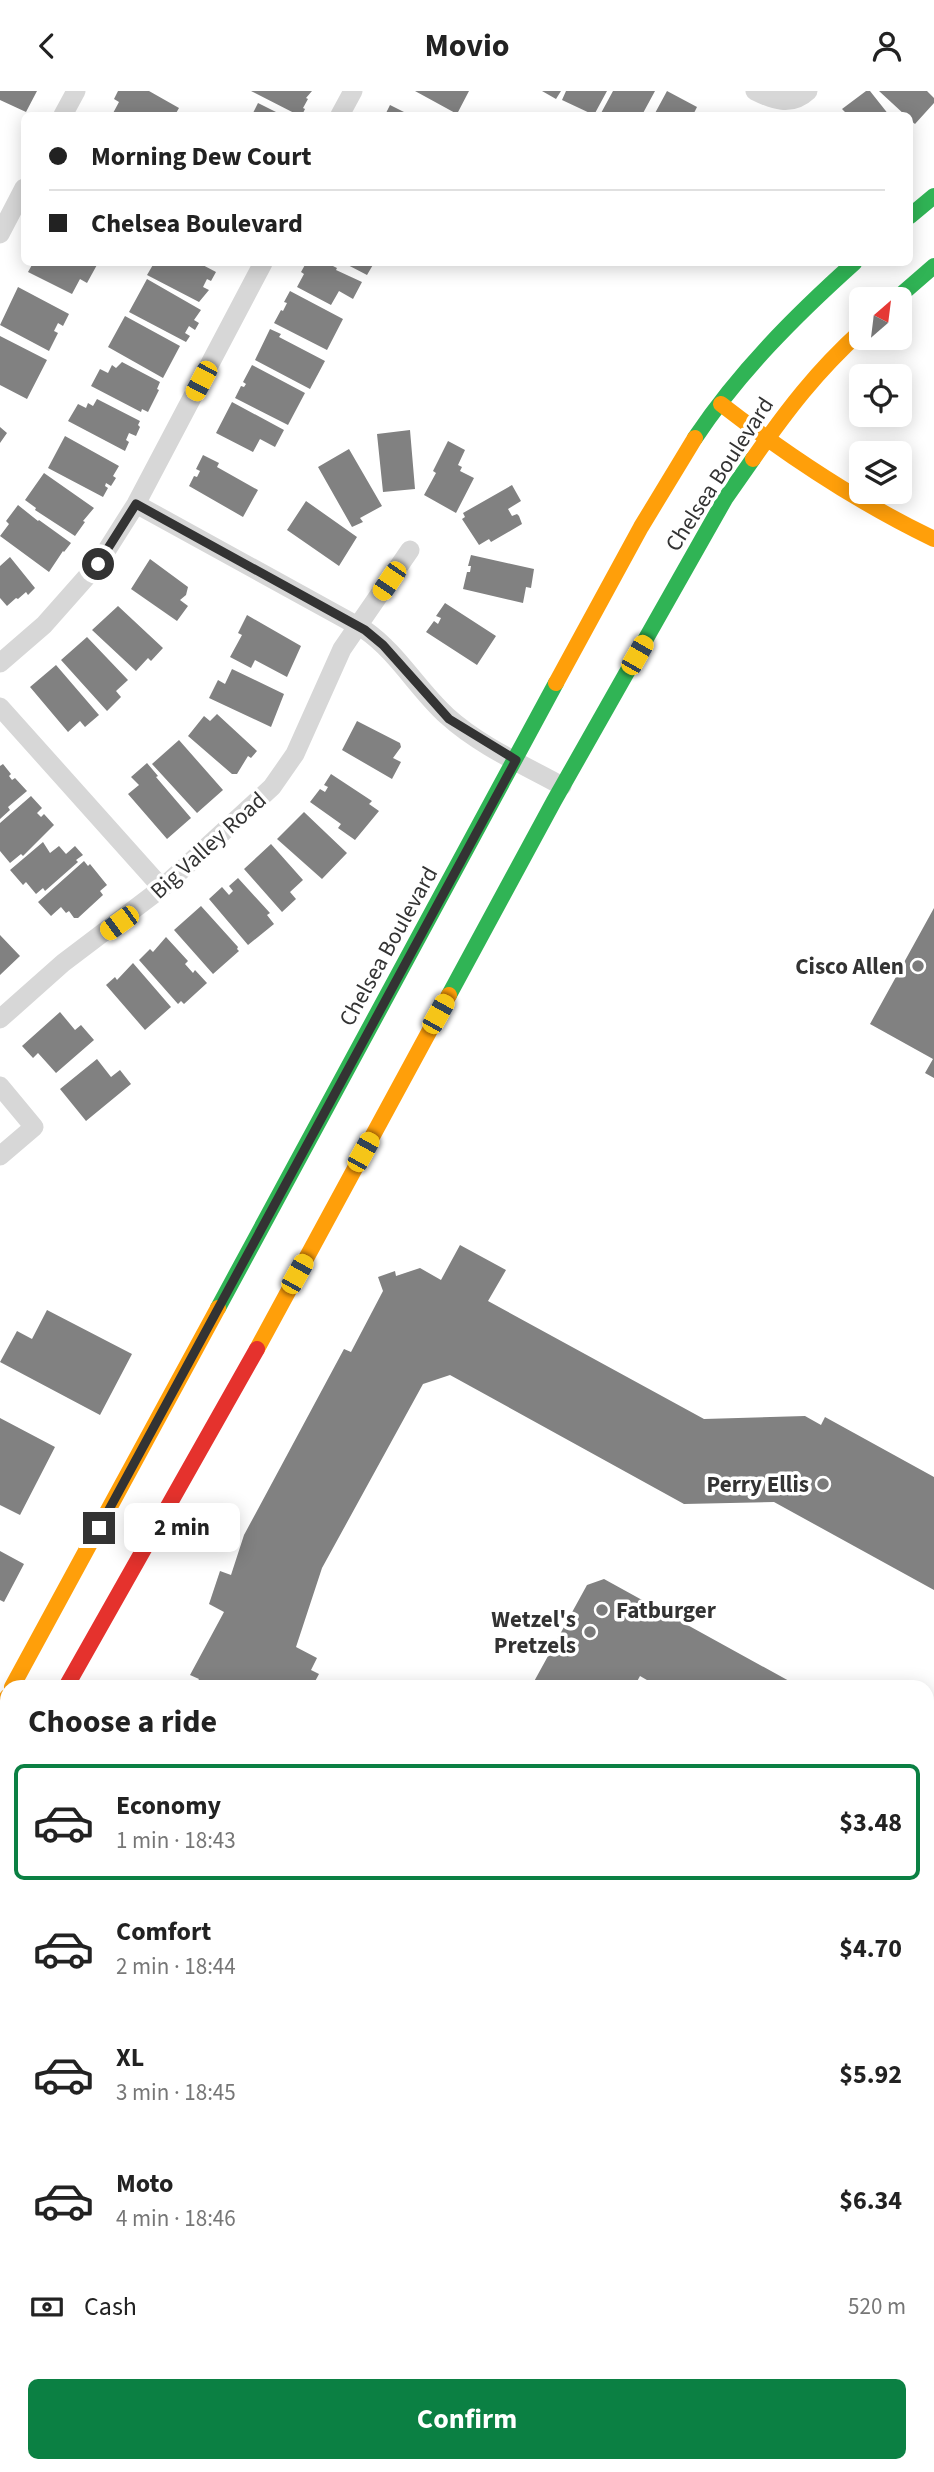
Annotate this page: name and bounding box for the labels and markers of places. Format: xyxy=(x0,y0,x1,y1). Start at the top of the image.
place label: Cisco Allen xyxy=(795,950,904,983)
marker: Cisco Allen xyxy=(910,958,926,974)
place label: Perry Ellis xyxy=(707,1468,809,1501)
marker: Perry Ellis xyxy=(815,1476,831,1492)
place label: Fatburger xyxy=(616,1594,717,1627)
marker: Fatburger xyxy=(594,1602,610,1618)
place label: Wetzel's Pretzels xyxy=(491,1603,576,1662)
marker: Wetzel's Pretzels xyxy=(582,1624,598,1640)

